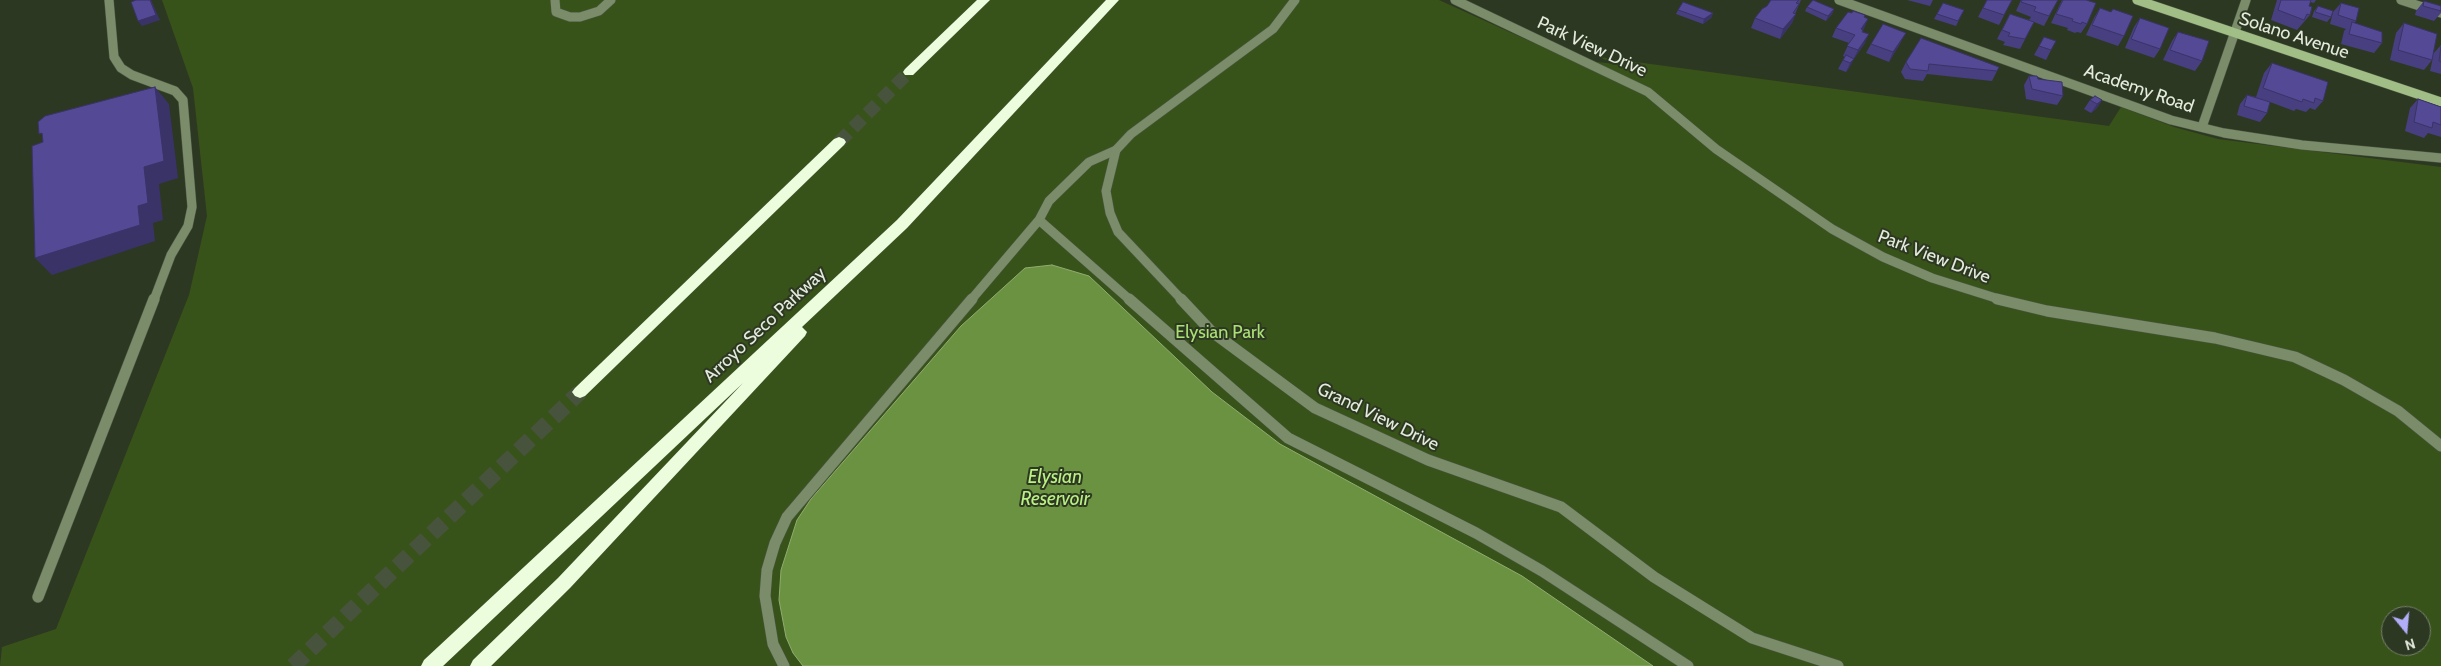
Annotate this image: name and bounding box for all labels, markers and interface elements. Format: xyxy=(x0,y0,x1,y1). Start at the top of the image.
street label: Solano Avenue xyxy=(2236,8,2352,64)
street label: Park View Drive xyxy=(1534,12,1650,82)
street label: Academy Road xyxy=(2081,60,2197,118)
street label: Park View Drive xyxy=(1875,226,1993,288)
street label: Arroyo Seco Parkway xyxy=(699,263,831,387)
park label: Elysian Park xyxy=(1175,322,1265,344)
street label: Grand View Drive xyxy=(1314,378,1442,456)
water label: Elysian Reservoir xyxy=(1021,466,1089,510)
north arrow xyxy=(2381,606,2431,656)
text: N xyxy=(2403,634,2417,654)

